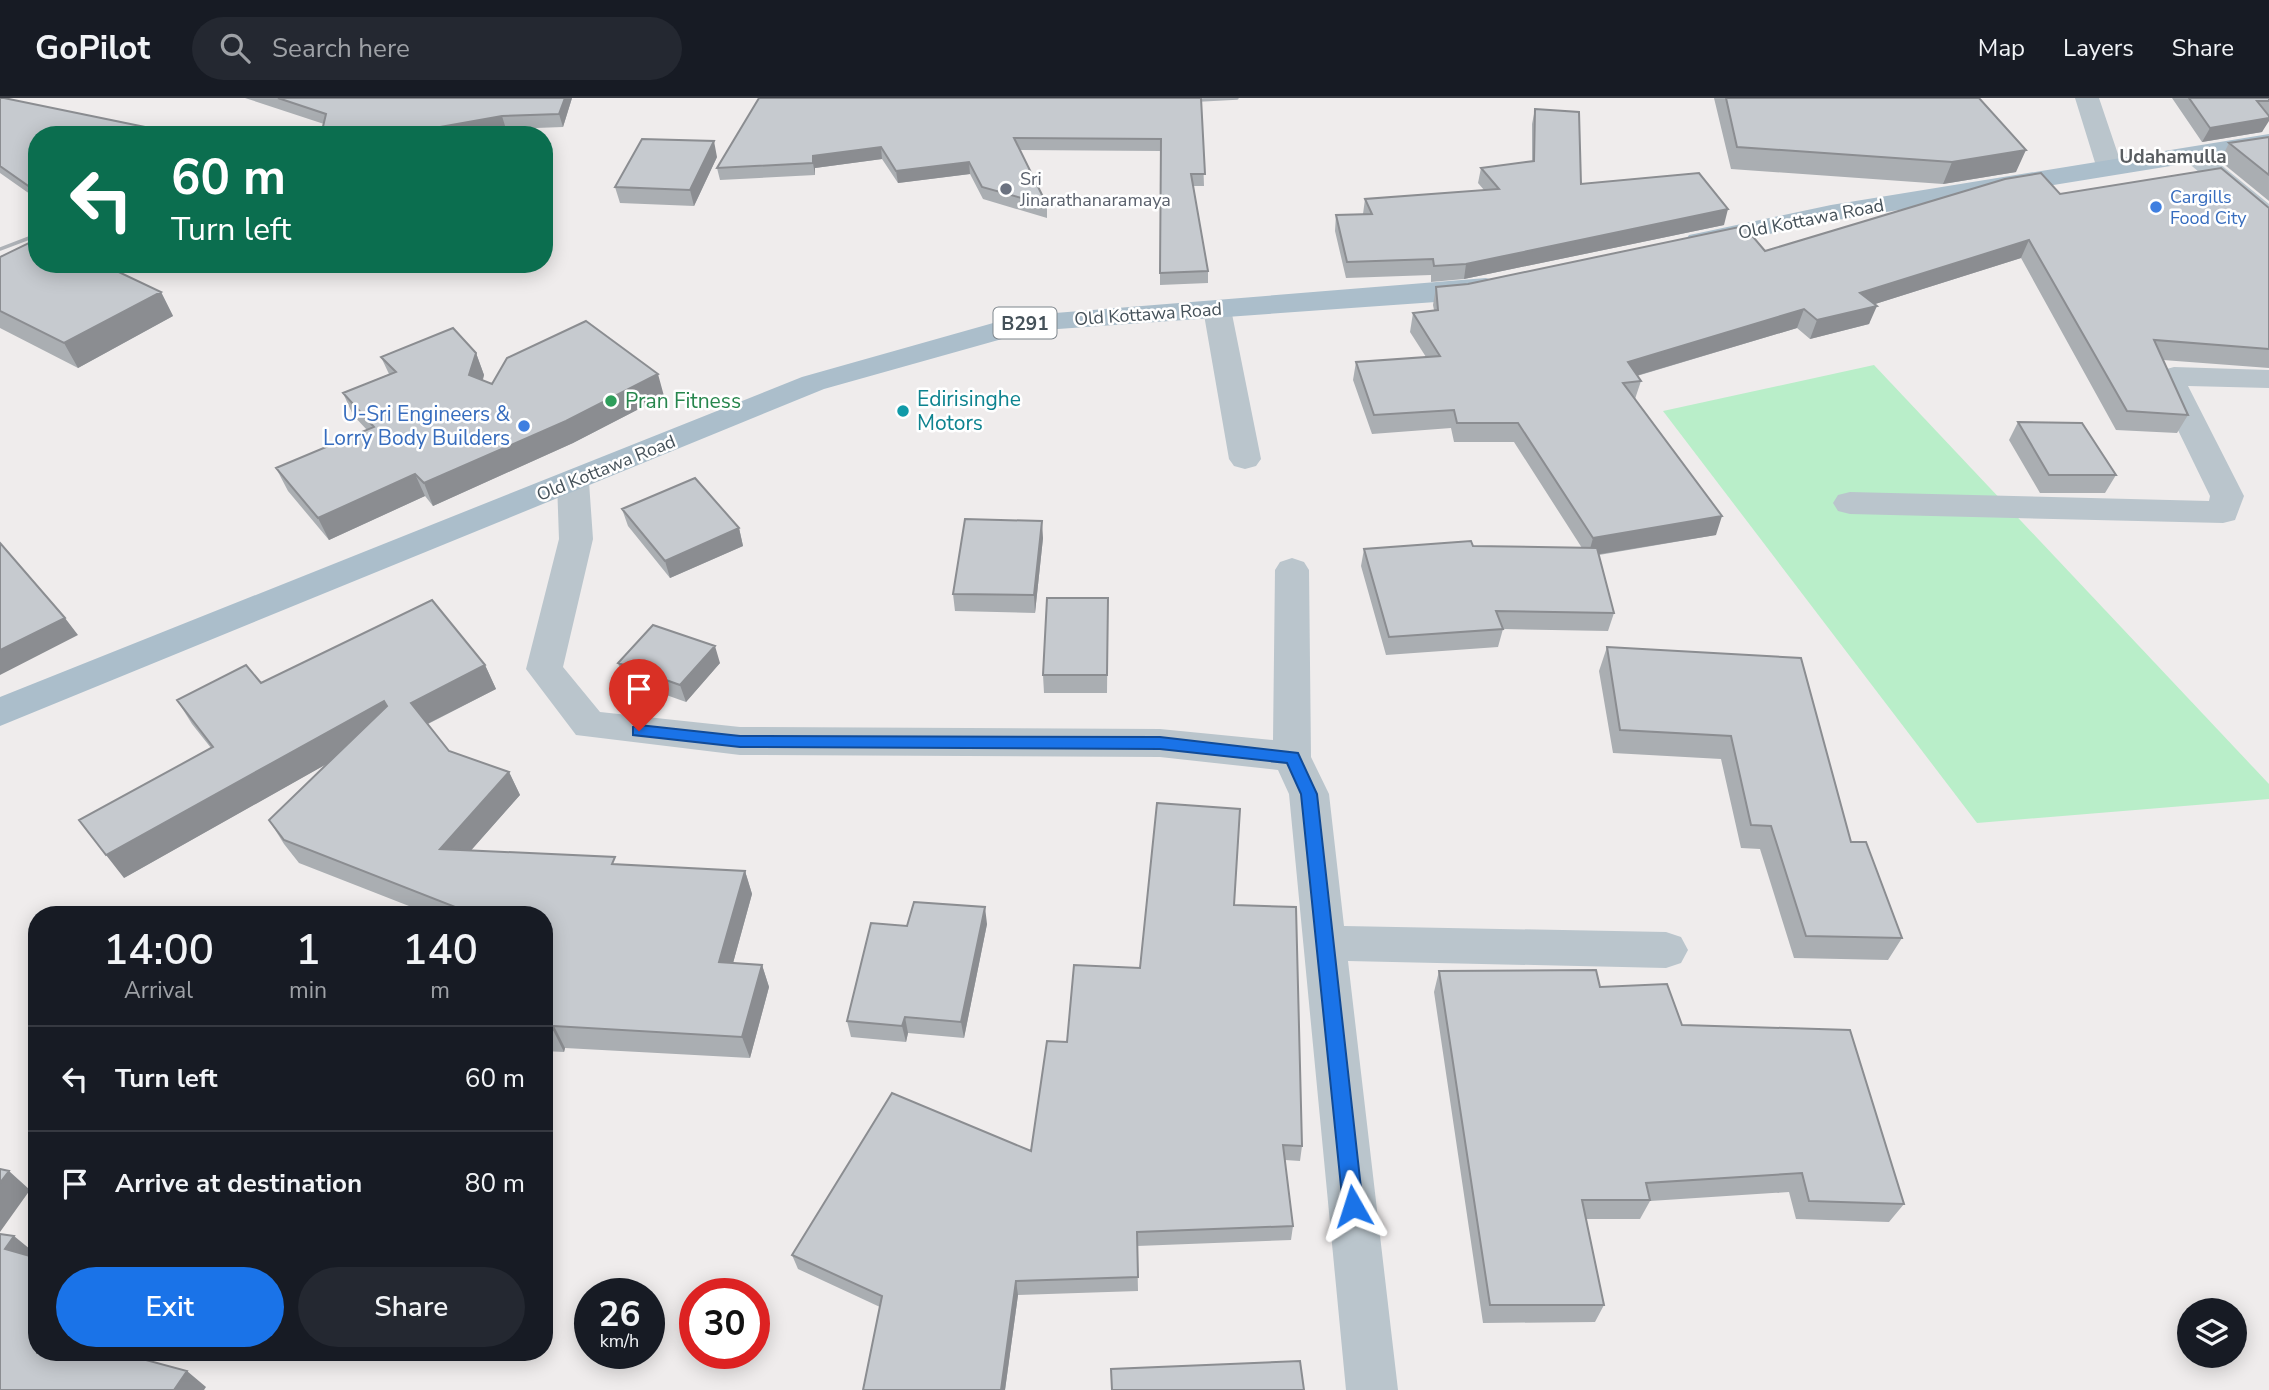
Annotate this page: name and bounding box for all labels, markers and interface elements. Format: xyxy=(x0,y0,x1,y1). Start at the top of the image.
search box xyxy=(192,17,682,80)
text: GoPilot xyxy=(35,26,150,71)
icon: search xyxy=(216,29,254,67)
text: Search here xyxy=(272,31,410,66)
text: Map xyxy=(1978,32,2025,64)
text: Layers xyxy=(2063,32,2134,64)
text: Share xyxy=(2172,32,2234,64)
text: 60 m xyxy=(171,144,286,211)
district label: Udahamulla xyxy=(2119,144,2227,170)
icon: left xyxy=(56,154,147,245)
place label: Sri Jinarathanaramaya xyxy=(1019,167,1171,212)
marker: Sri Jinarathanaramaya xyxy=(998,181,1014,197)
place label: Cargills Food City xyxy=(2170,185,2247,230)
street label: Old Kottawa Road xyxy=(1736,193,1886,245)
marker: Cargills Food City xyxy=(2148,199,2164,215)
text: Turn left xyxy=(171,208,291,251)
street label: Old Kottawa Road xyxy=(1073,297,1223,331)
road number: B291 xyxy=(993,308,1056,339)
place label: Edirisinghe Motors xyxy=(917,385,1021,437)
place label: Pran Fitness xyxy=(625,387,741,415)
marker: Pran Fitness xyxy=(603,393,619,409)
place label: U-Sri Engineers & Lorry Body Builders xyxy=(323,400,510,452)
marker: Edirisinghe Motors xyxy=(895,403,911,419)
marker: U-Sri Engineers & Lorry Body Builders xyxy=(516,418,532,434)
street label: Old Kottawa Road xyxy=(533,429,679,507)
pin xyxy=(609,659,669,731)
icon: arrive xyxy=(620,670,658,708)
text: 14:00 xyxy=(103,922,214,979)
text: 1 xyxy=(295,922,321,979)
text: 140 xyxy=(402,922,478,979)
text: Arrival xyxy=(124,975,193,1006)
text: min xyxy=(289,975,327,1006)
text: m xyxy=(430,975,450,1006)
icon: left xyxy=(56,1060,94,1098)
text: Turn left xyxy=(115,1061,218,1096)
text: 60 m xyxy=(465,1061,525,1096)
icon: arrive xyxy=(56,1165,94,1203)
text: Arrive at destination xyxy=(115,1166,362,1201)
text: 80 m xyxy=(465,1166,525,1201)
position arrow xyxy=(1316,1169,1390,1243)
button: Exit xyxy=(56,1267,284,1347)
button: Share xyxy=(298,1267,525,1347)
speed limit sign: 30 xyxy=(679,1278,770,1369)
text: 26 xyxy=(598,1291,641,1338)
map controls xyxy=(2177,1298,2247,1368)
button: layers xyxy=(2177,1298,2247,1368)
text: km/h xyxy=(600,1329,639,1353)

